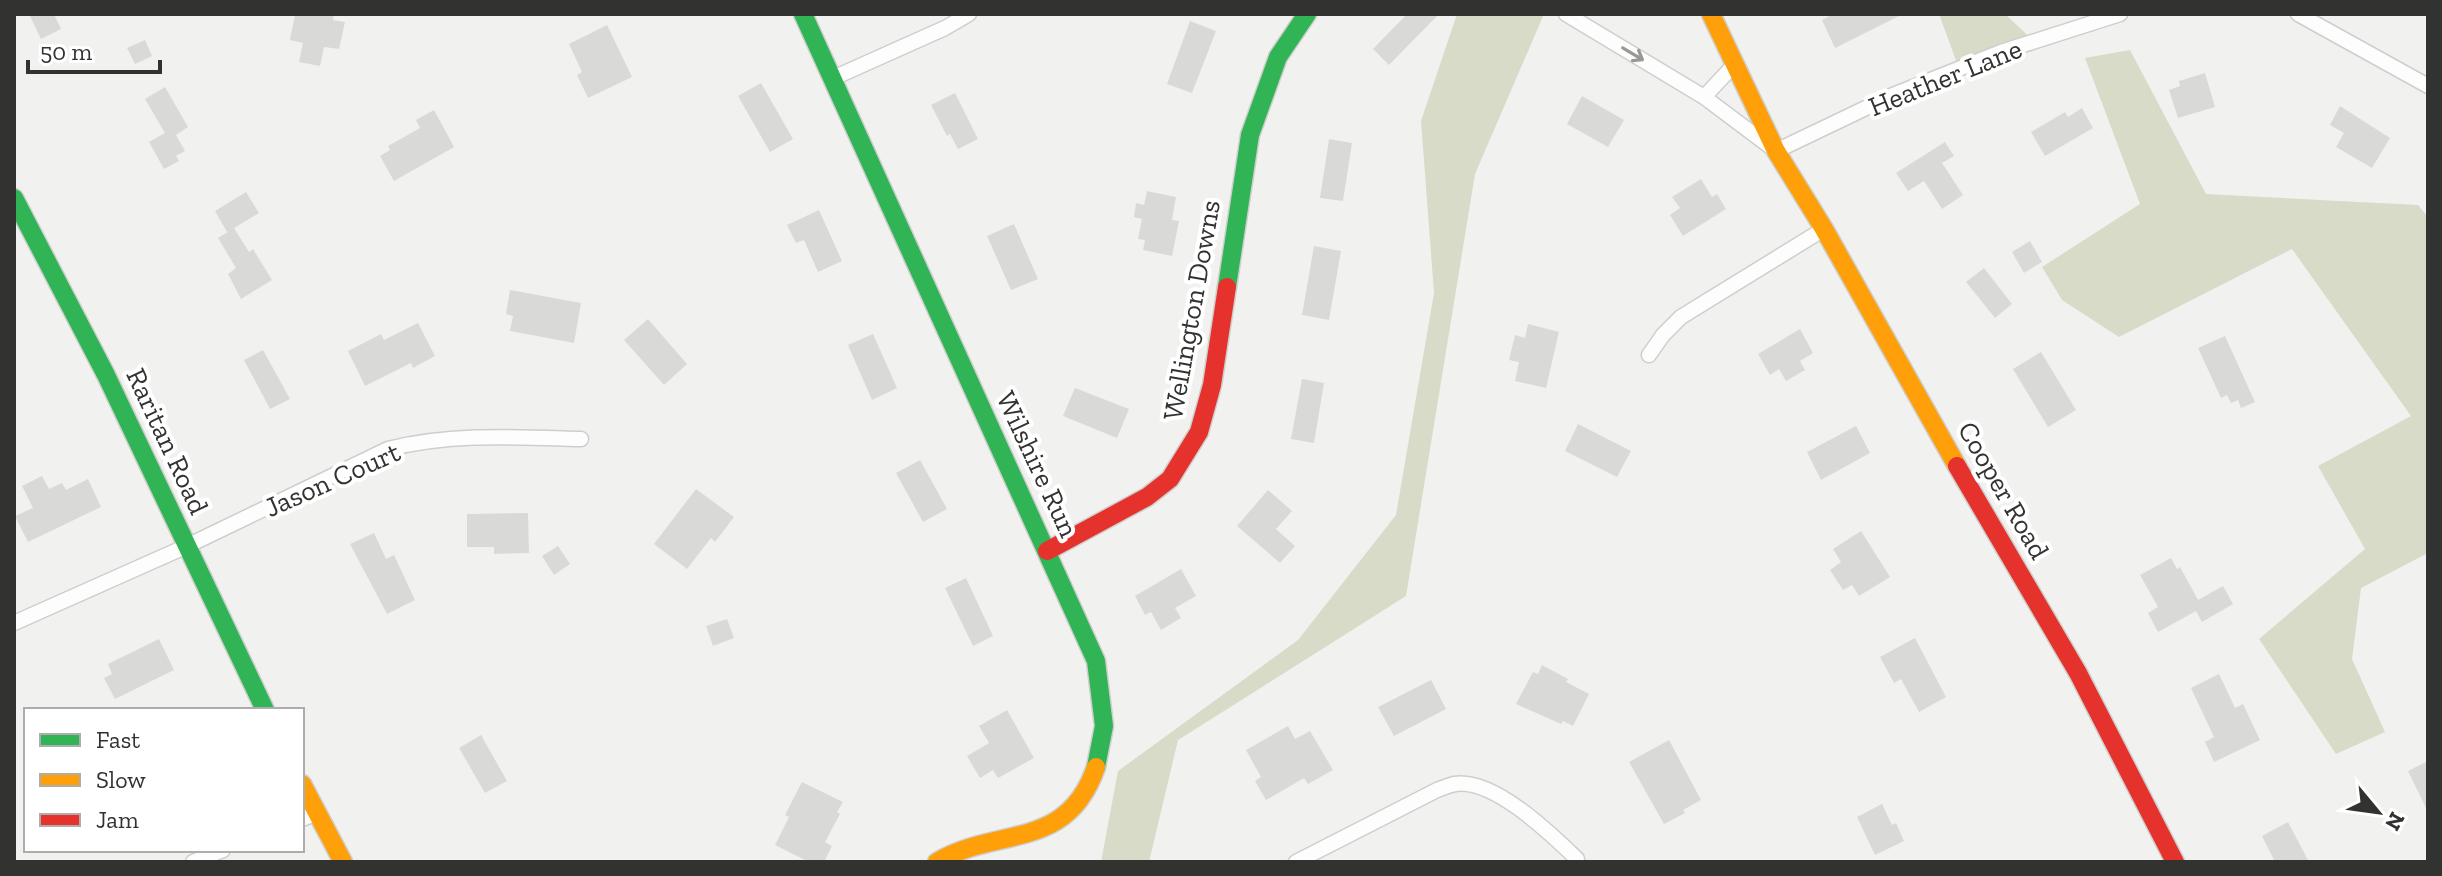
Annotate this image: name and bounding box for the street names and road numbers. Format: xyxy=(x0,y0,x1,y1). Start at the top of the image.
street label: Heather Lane xyxy=(1864,32,2027,123)
street label: Wellington Downs xyxy=(1156,197,1227,423)
street label: Raritan Road xyxy=(119,363,216,519)
street label: Wilshire Run xyxy=(989,386,1086,542)
street label: Cooper Road xyxy=(1951,416,2056,565)
street label: Jason Court xyxy=(259,435,406,524)

